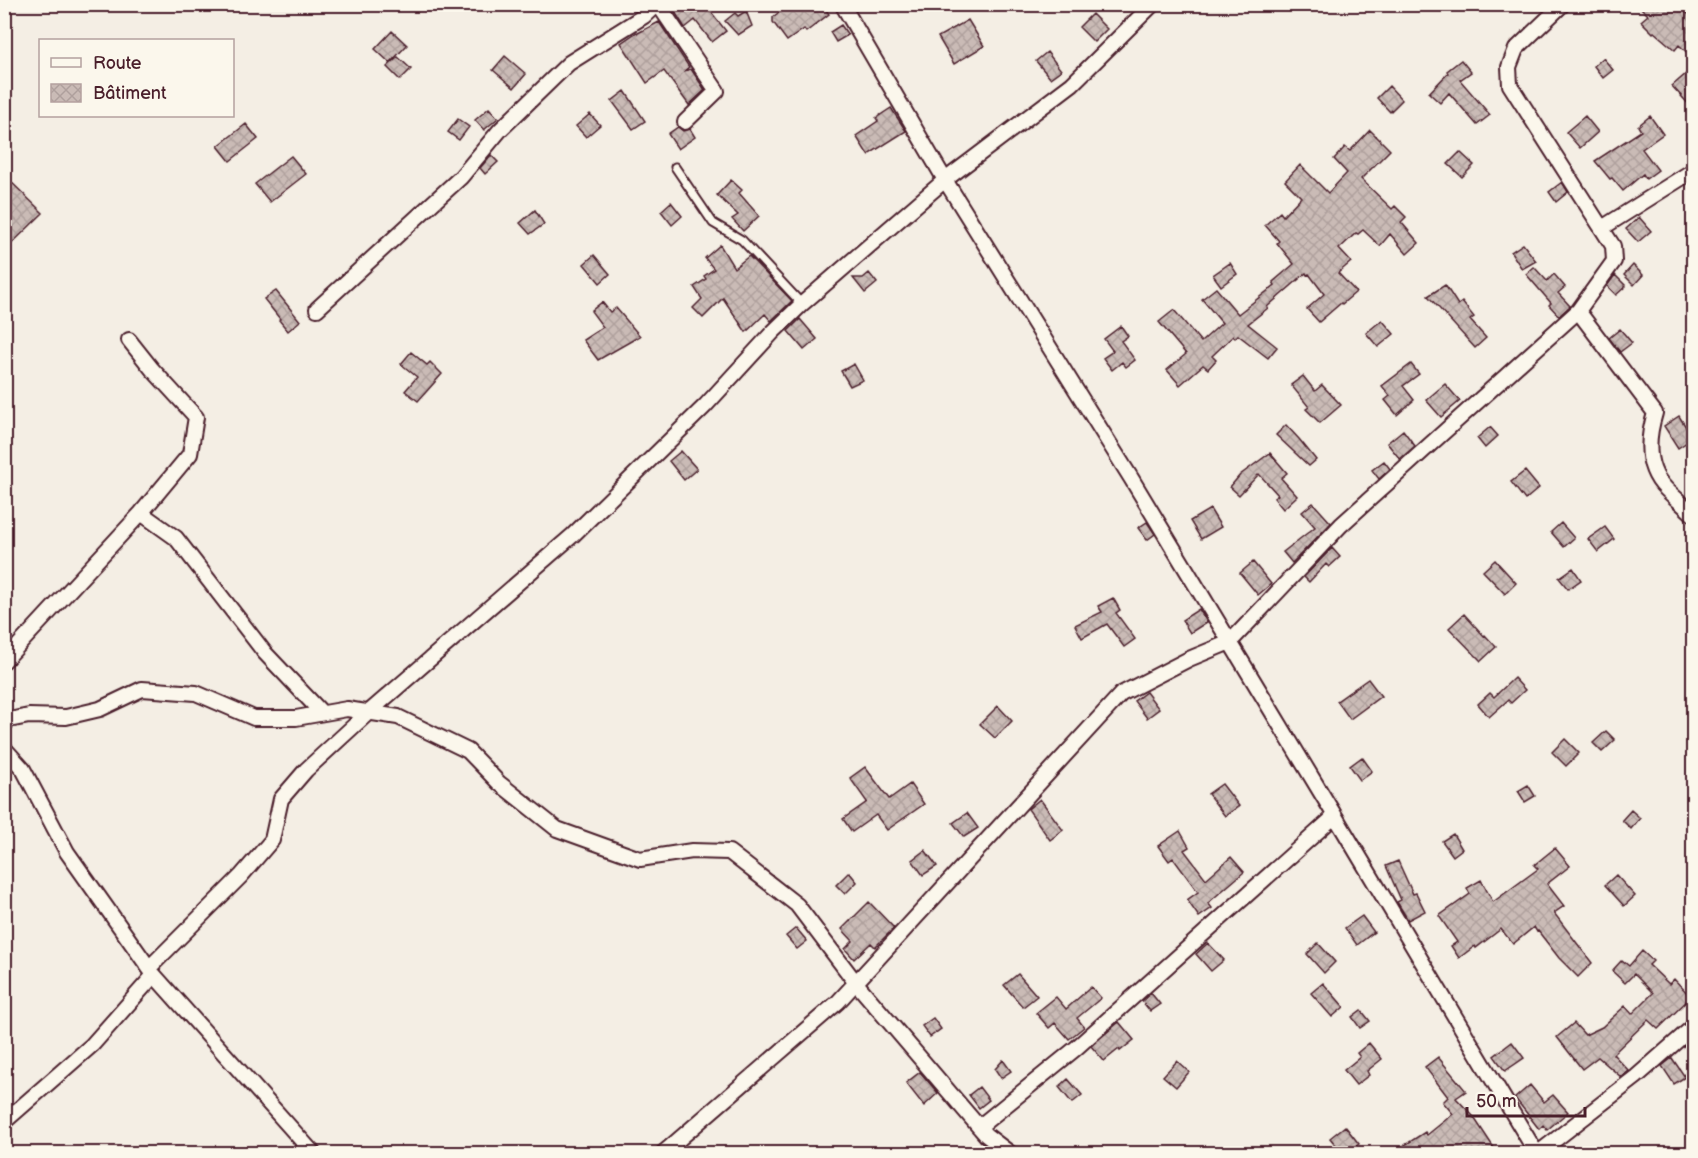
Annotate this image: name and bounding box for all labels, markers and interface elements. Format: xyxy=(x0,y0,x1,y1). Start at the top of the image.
legend xyxy=(39,39,234,117)
text: Route xyxy=(93,53,142,74)
text: Bâtiment xyxy=(93,83,167,104)
scale bar xyxy=(1467,1080,1586,1118)
text: 50 m xyxy=(1476,1091,1517,1112)

